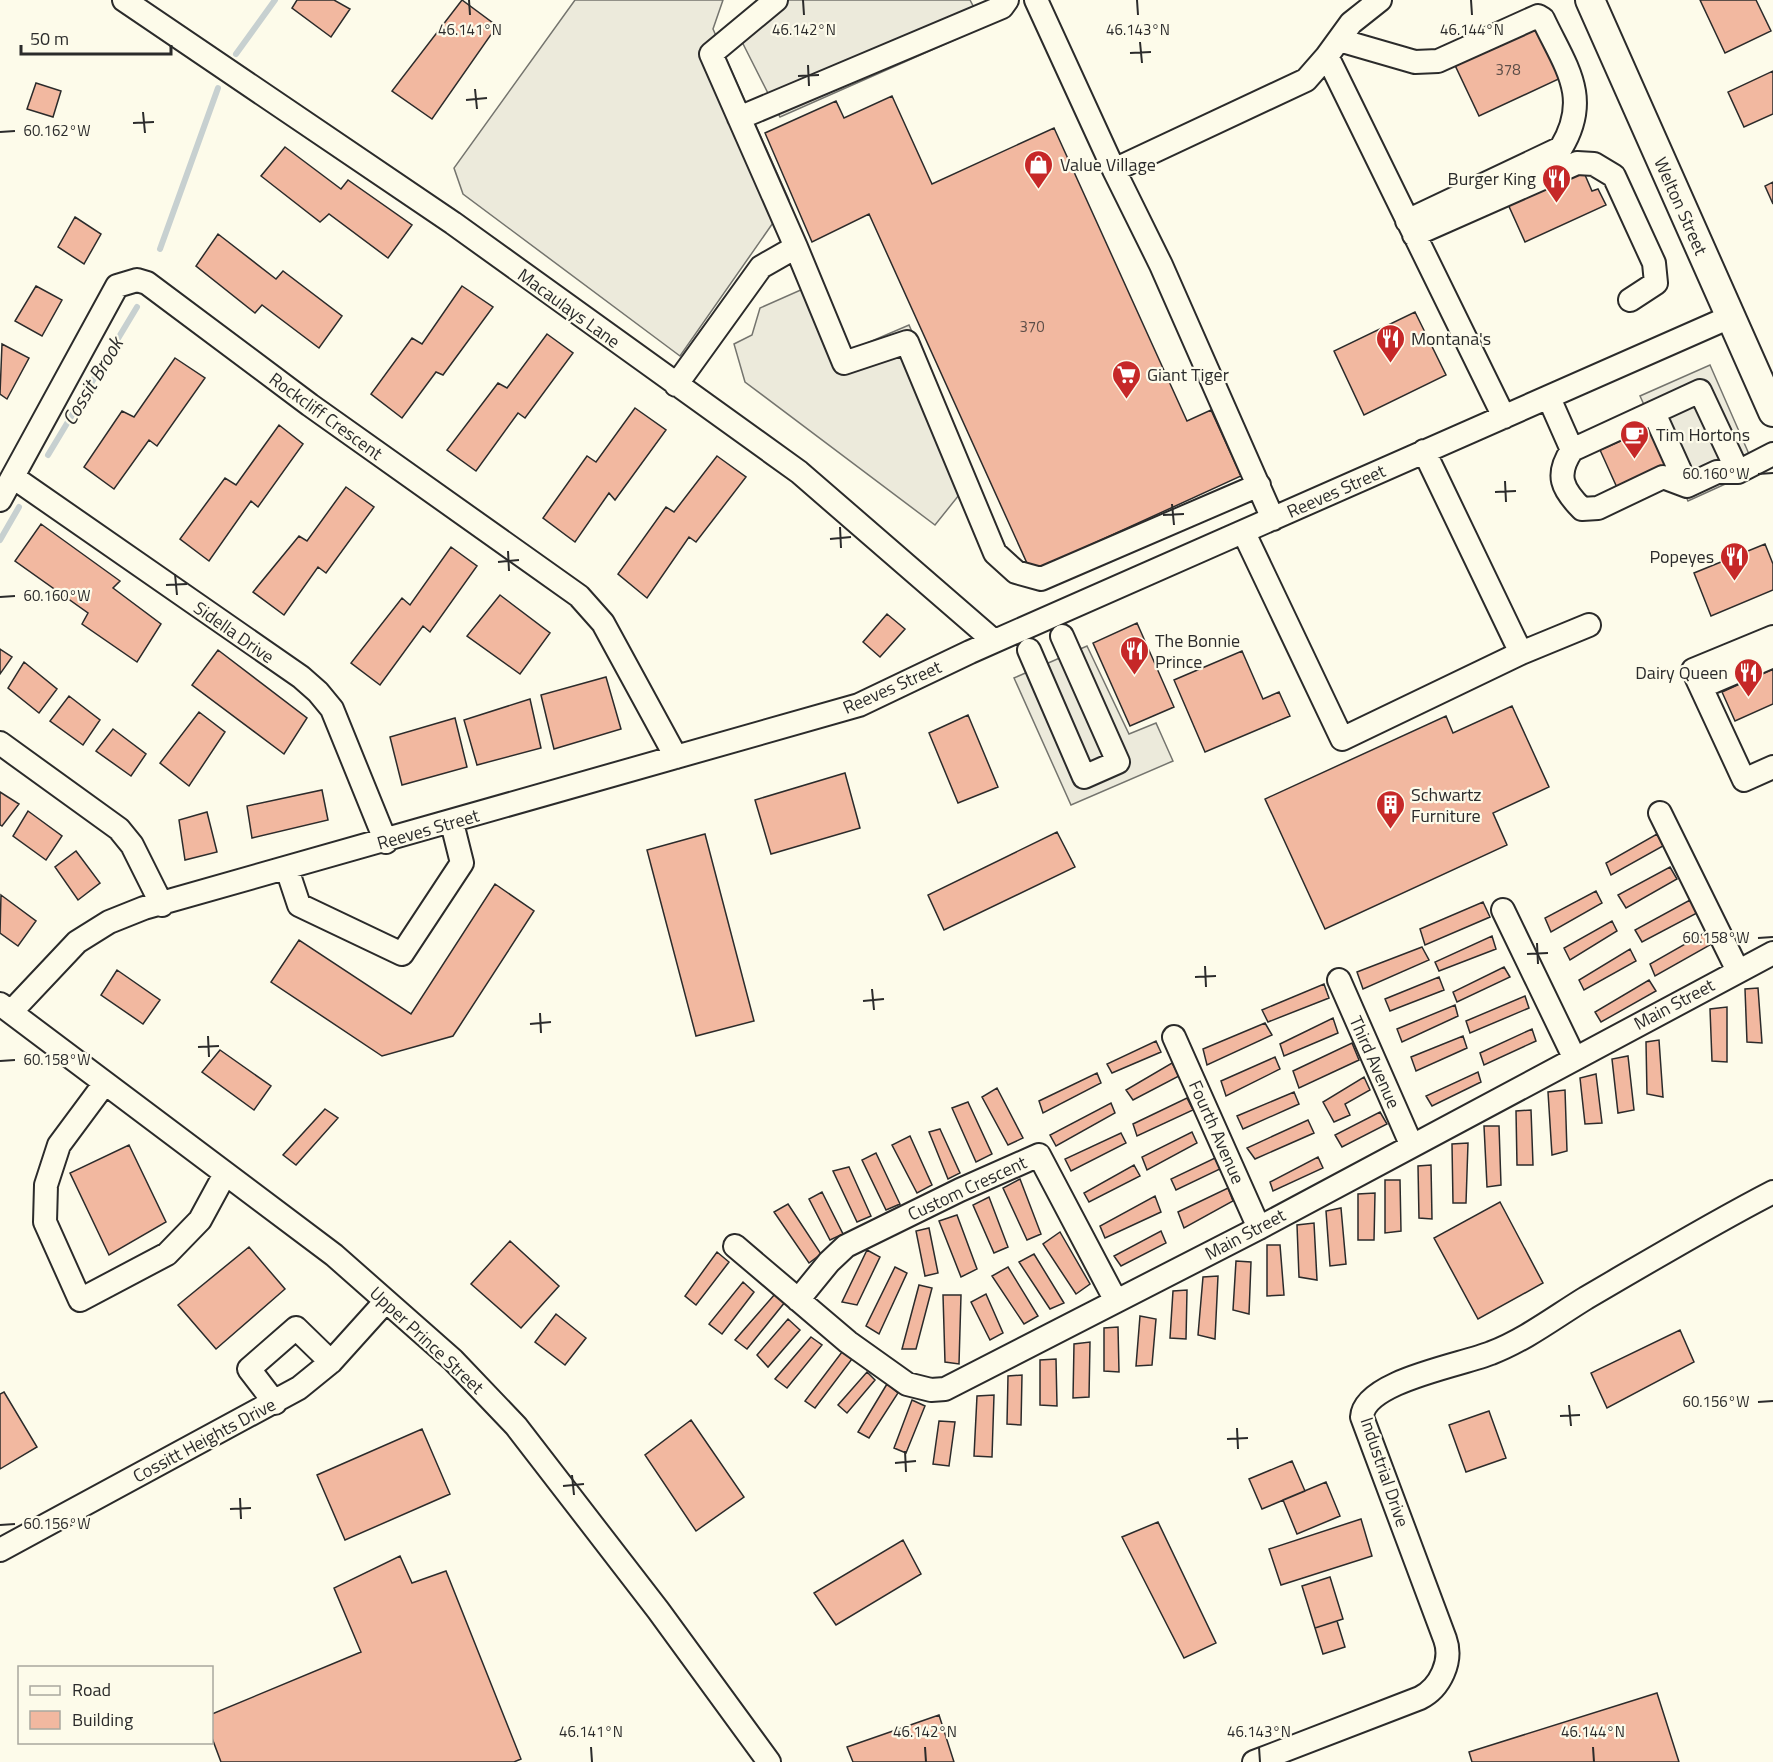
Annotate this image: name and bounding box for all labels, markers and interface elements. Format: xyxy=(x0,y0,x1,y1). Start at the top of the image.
scale bar xyxy=(21,18,171,56)
text: 46.141°N xyxy=(438,18,502,41)
text: 46.142°N xyxy=(772,18,836,41)
text: 46.143°N xyxy=(1106,18,1170,41)
text: 46.144°N xyxy=(1440,18,1504,41)
text: 50 m xyxy=(30,25,69,52)
house number: 378 xyxy=(1495,58,1521,81)
text: 60.162°W xyxy=(24,119,90,142)
shop icon: Value Village xyxy=(1023,148,1055,190)
place label: Value Village xyxy=(1060,151,1156,178)
street label: Welton Street xyxy=(1647,153,1715,260)
restaurant icon: Burger King xyxy=(1541,162,1573,204)
place label: Burger King xyxy=(1448,165,1536,192)
street label: Macaulays Lane xyxy=(512,262,626,354)
house number: 370 xyxy=(1019,315,1045,338)
restaurant icon: Montana's xyxy=(1374,322,1406,364)
place label: Montana's xyxy=(1411,325,1491,352)
water label: Cossit Brook xyxy=(53,329,132,431)
supermarket icon: Giant Tiger xyxy=(1110,358,1142,400)
place label: Giant Tiger xyxy=(1147,361,1229,388)
street label: Rockcliff Crescent xyxy=(264,366,389,467)
cafe icon: Tim Hortons xyxy=(1619,418,1651,460)
place label: Tim Hortons xyxy=(1656,421,1750,448)
street label: Reeves Street xyxy=(1282,457,1390,525)
text: 60.160°W xyxy=(1683,462,1749,485)
restaurant icon: Popeyes xyxy=(1719,540,1751,582)
place label: Popeyes xyxy=(1649,543,1714,570)
text: 60.160°W xyxy=(24,584,90,607)
street label: Sidella Drive xyxy=(188,594,280,670)
place label: The Bonnie Prince xyxy=(1155,627,1240,675)
restaurant icon: The Bonnie Prince xyxy=(1118,634,1150,676)
street label: Reeves Street xyxy=(838,653,946,721)
restaurant icon: Dairy Queen xyxy=(1733,656,1765,698)
place label: Dairy Queen xyxy=(1635,659,1728,686)
place label: Schwartz Furniture xyxy=(1411,781,1482,829)
building icon: Schwartz Furniture xyxy=(1374,788,1406,830)
street label: Reeves Street xyxy=(374,801,483,856)
text: 60.158°W xyxy=(1683,926,1749,949)
street label: Main Street xyxy=(1629,971,1720,1037)
street label: Third Avenue xyxy=(1343,1011,1407,1113)
text: 60.158°W xyxy=(24,1048,90,1071)
street label: Fourth Avenue xyxy=(1182,1076,1252,1188)
street label: Custom Crescent xyxy=(903,1148,1031,1227)
street label: Main Street xyxy=(1200,1201,1291,1267)
street label: Upper Prince Street xyxy=(364,1280,491,1401)
text: 60.156°W xyxy=(1683,1390,1749,1413)
street label: Cossitt Heights Drive xyxy=(128,1391,280,1489)
street label: Industrial Drive xyxy=(1354,1413,1416,1531)
text: 60.156°W xyxy=(24,1512,90,1535)
legend xyxy=(18,1666,213,1744)
text: Road xyxy=(72,1676,111,1703)
text: Building xyxy=(72,1706,133,1733)
text: 46.141°N xyxy=(559,1720,623,1743)
text: 46.142°N xyxy=(893,1720,957,1743)
text: 46.143°N xyxy=(1227,1720,1291,1743)
text: 46.144°N xyxy=(1561,1720,1625,1743)

